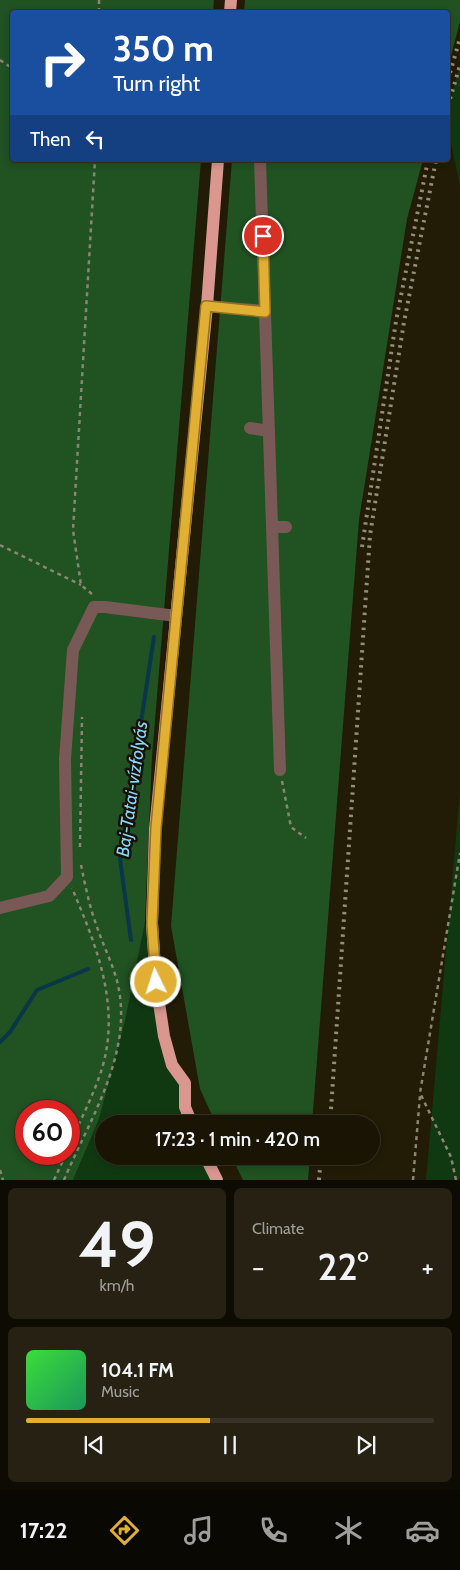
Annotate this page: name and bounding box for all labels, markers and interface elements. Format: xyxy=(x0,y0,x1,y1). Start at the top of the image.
text: 350 m xyxy=(113,27,214,70)
icon: right xyxy=(30,30,95,95)
text: Turn right xyxy=(113,70,200,97)
icon: left xyxy=(81,125,109,153)
text: Then xyxy=(30,128,71,151)
pin xyxy=(242,215,284,257)
icon: arrive xyxy=(249,222,277,250)
water label: Baj-Tatai-vízfolyás xyxy=(112,720,152,858)
position arrow xyxy=(129,955,181,1007)
speed limit sign: 60 xyxy=(15,1100,80,1165)
text: 17:23 · 1 min · 420 m xyxy=(155,1128,320,1151)
text: 49 xyxy=(79,1204,155,1283)
text: Climate xyxy=(252,1219,304,1238)
text: 22° xyxy=(317,1243,369,1290)
text: − xyxy=(252,1250,264,1284)
text: + xyxy=(422,1250,434,1284)
text: km/h xyxy=(99,1276,135,1295)
text: 104.1 FM xyxy=(101,1359,174,1382)
text: Music xyxy=(101,1382,139,1401)
icon: previous xyxy=(80,1431,108,1459)
icon: pause xyxy=(216,1431,244,1459)
icon: next xyxy=(352,1431,380,1459)
icon: directions xyxy=(107,1513,142,1548)
icon: music xyxy=(181,1513,216,1548)
icon: phone xyxy=(256,1513,291,1548)
icon: climate xyxy=(331,1513,366,1548)
icon: car xyxy=(405,1513,440,1548)
text: 17:22 xyxy=(20,1517,67,1544)

